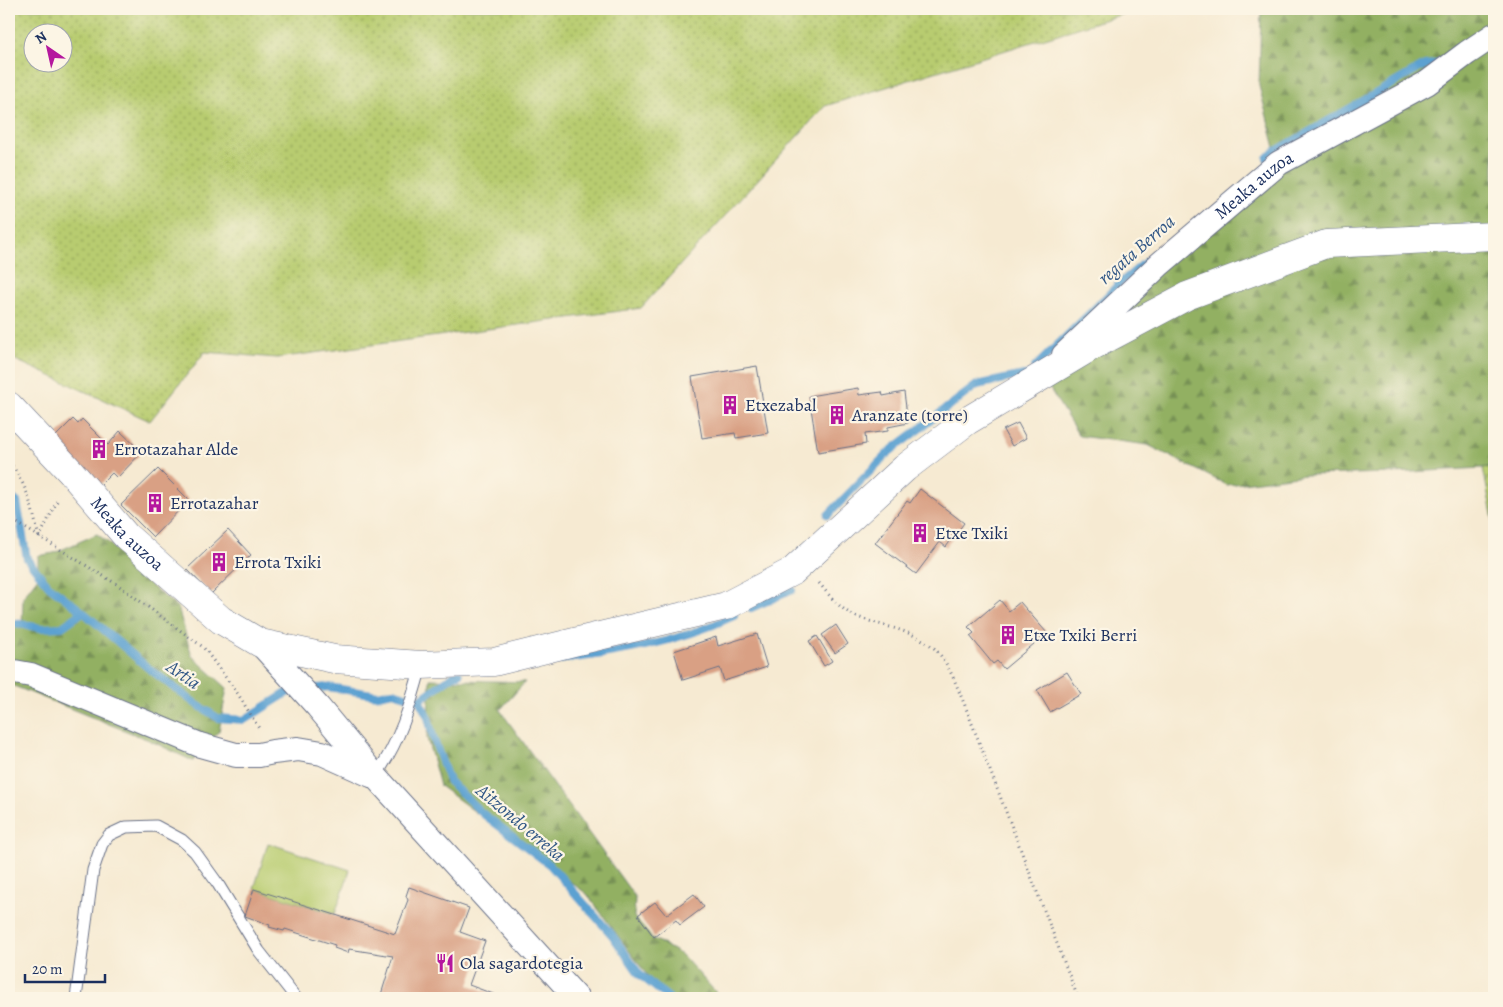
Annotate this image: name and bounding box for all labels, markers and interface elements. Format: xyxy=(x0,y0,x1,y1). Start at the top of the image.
north arrow xyxy=(22,22,72,72)
text: N xyxy=(31,27,51,48)
street label: Meaka auzoa xyxy=(1209,145,1298,225)
water label: regata Berroa xyxy=(1093,209,1181,291)
place label: Etxezabal xyxy=(745,393,817,417)
building icon: Etxezabal xyxy=(719,394,741,416)
place label: Aranzate (torre) xyxy=(851,403,968,427)
building icon: Aranzate (torre) xyxy=(826,404,848,426)
place label: Errotazahar Alde xyxy=(114,437,238,461)
building icon: Errotazahar Alde xyxy=(88,438,110,460)
street label: Meaka auzoa xyxy=(85,491,170,576)
place label: Errotazahar xyxy=(170,491,259,515)
building icon: Errotazahar xyxy=(144,492,166,514)
place label: Etxe Txiki xyxy=(935,521,1008,545)
building icon: Etxe Txiki xyxy=(909,522,931,544)
place label: Errota Txiki xyxy=(234,550,322,574)
building icon: Errota Txiki xyxy=(208,551,230,573)
place label: Etxe Txiki Berri xyxy=(1023,623,1137,647)
building icon: Etxe Txiki Berri xyxy=(997,624,1019,646)
water label: Artia xyxy=(160,653,206,696)
water label: Aitzondo erreka xyxy=(470,777,570,868)
place label: Ola sagardotegia xyxy=(460,951,584,975)
scale bar xyxy=(25,952,105,984)
restaurant icon: Ola sagardotegia xyxy=(434,952,456,974)
text: 20 m xyxy=(32,959,63,979)

